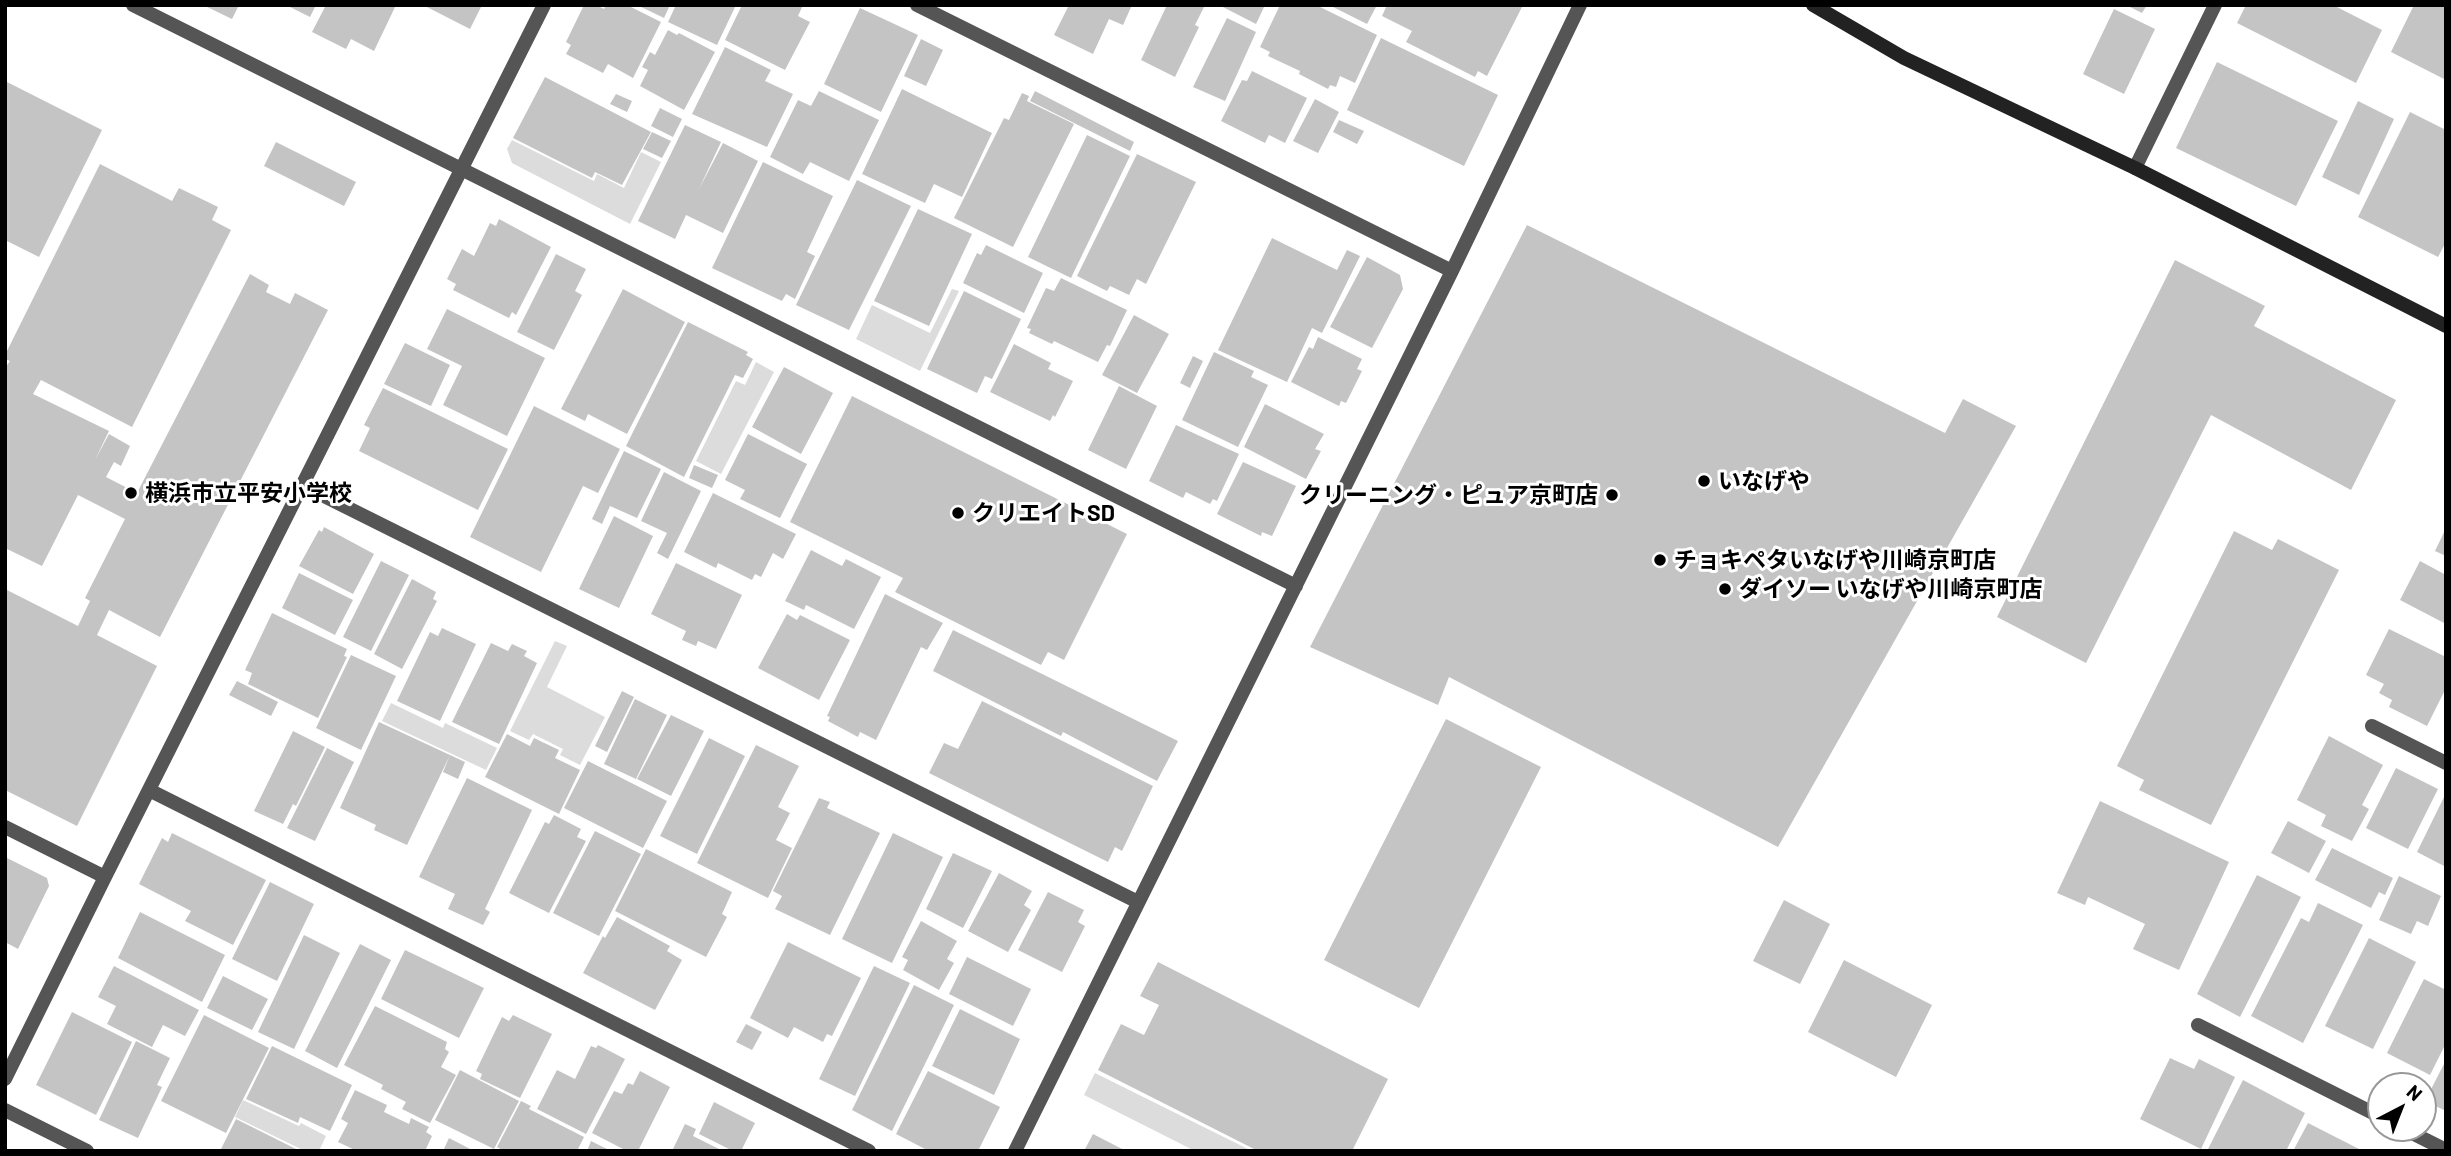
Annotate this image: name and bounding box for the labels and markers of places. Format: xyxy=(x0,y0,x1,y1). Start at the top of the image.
place label: いなげや xyxy=(1718,467,1810,495)
marker: いなげや xyxy=(1696,473,1712,489)
place label: 横浜市立平安小学校 xyxy=(145,479,352,507)
place label: クリーニング・ピュア京町店 xyxy=(1299,481,1598,509)
marker: 横浜市立平安小学校 xyxy=(123,485,139,501)
marker: クリーニング・ピュア京町店 xyxy=(1604,487,1620,503)
place label: クリエイトSD xyxy=(972,499,1115,527)
marker: クリエイトSD xyxy=(950,505,966,521)
place label: チョキペタいなげや川崎京町店 xyxy=(1674,546,1996,574)
marker: チョキペタいなげや川崎京町店 xyxy=(1652,552,1668,568)
place label: ダイソー いなげや川崎京町店 xyxy=(1739,575,2043,603)
marker: ダイソー いなげや川崎京町店 xyxy=(1717,581,1733,597)

